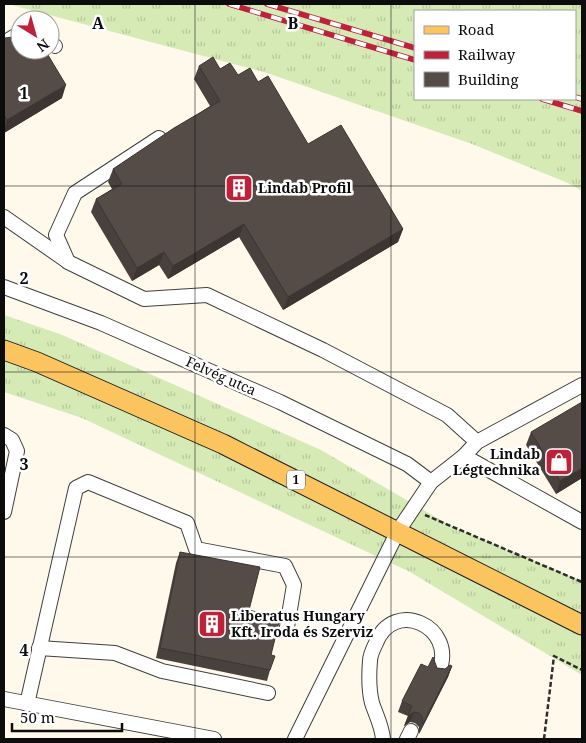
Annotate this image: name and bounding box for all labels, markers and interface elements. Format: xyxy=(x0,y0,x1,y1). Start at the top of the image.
north arrow xyxy=(10,10,60,60)
legend xyxy=(414,10,576,100)
text: A xyxy=(92,12,105,34)
text: B xyxy=(288,12,299,34)
text: Road xyxy=(458,19,494,39)
text: N xyxy=(33,35,53,57)
text: Railway xyxy=(458,44,516,64)
text: Building xyxy=(458,69,519,89)
text: 1 xyxy=(19,82,29,104)
building icon: Lindab Profil xyxy=(224,173,254,203)
place label: Lindab Profil xyxy=(258,178,352,197)
text: 2 xyxy=(19,267,29,289)
street label: Felvég utca xyxy=(183,352,259,399)
place label: Lindab Légtechnika xyxy=(453,444,540,479)
shop icon: Lindab Légtechnika xyxy=(544,447,574,477)
text: 3 xyxy=(19,453,29,475)
road number: 1 xyxy=(287,470,305,490)
place label: Liberatus Hungary Kft. Iroda és Szerviz xyxy=(231,606,373,641)
building icon: Liberatus Hungary Kft. Iroda és Szerviz xyxy=(197,609,227,639)
text: 4 xyxy=(19,639,29,661)
scale bar xyxy=(12,700,122,732)
text: 50 m xyxy=(20,707,55,727)

